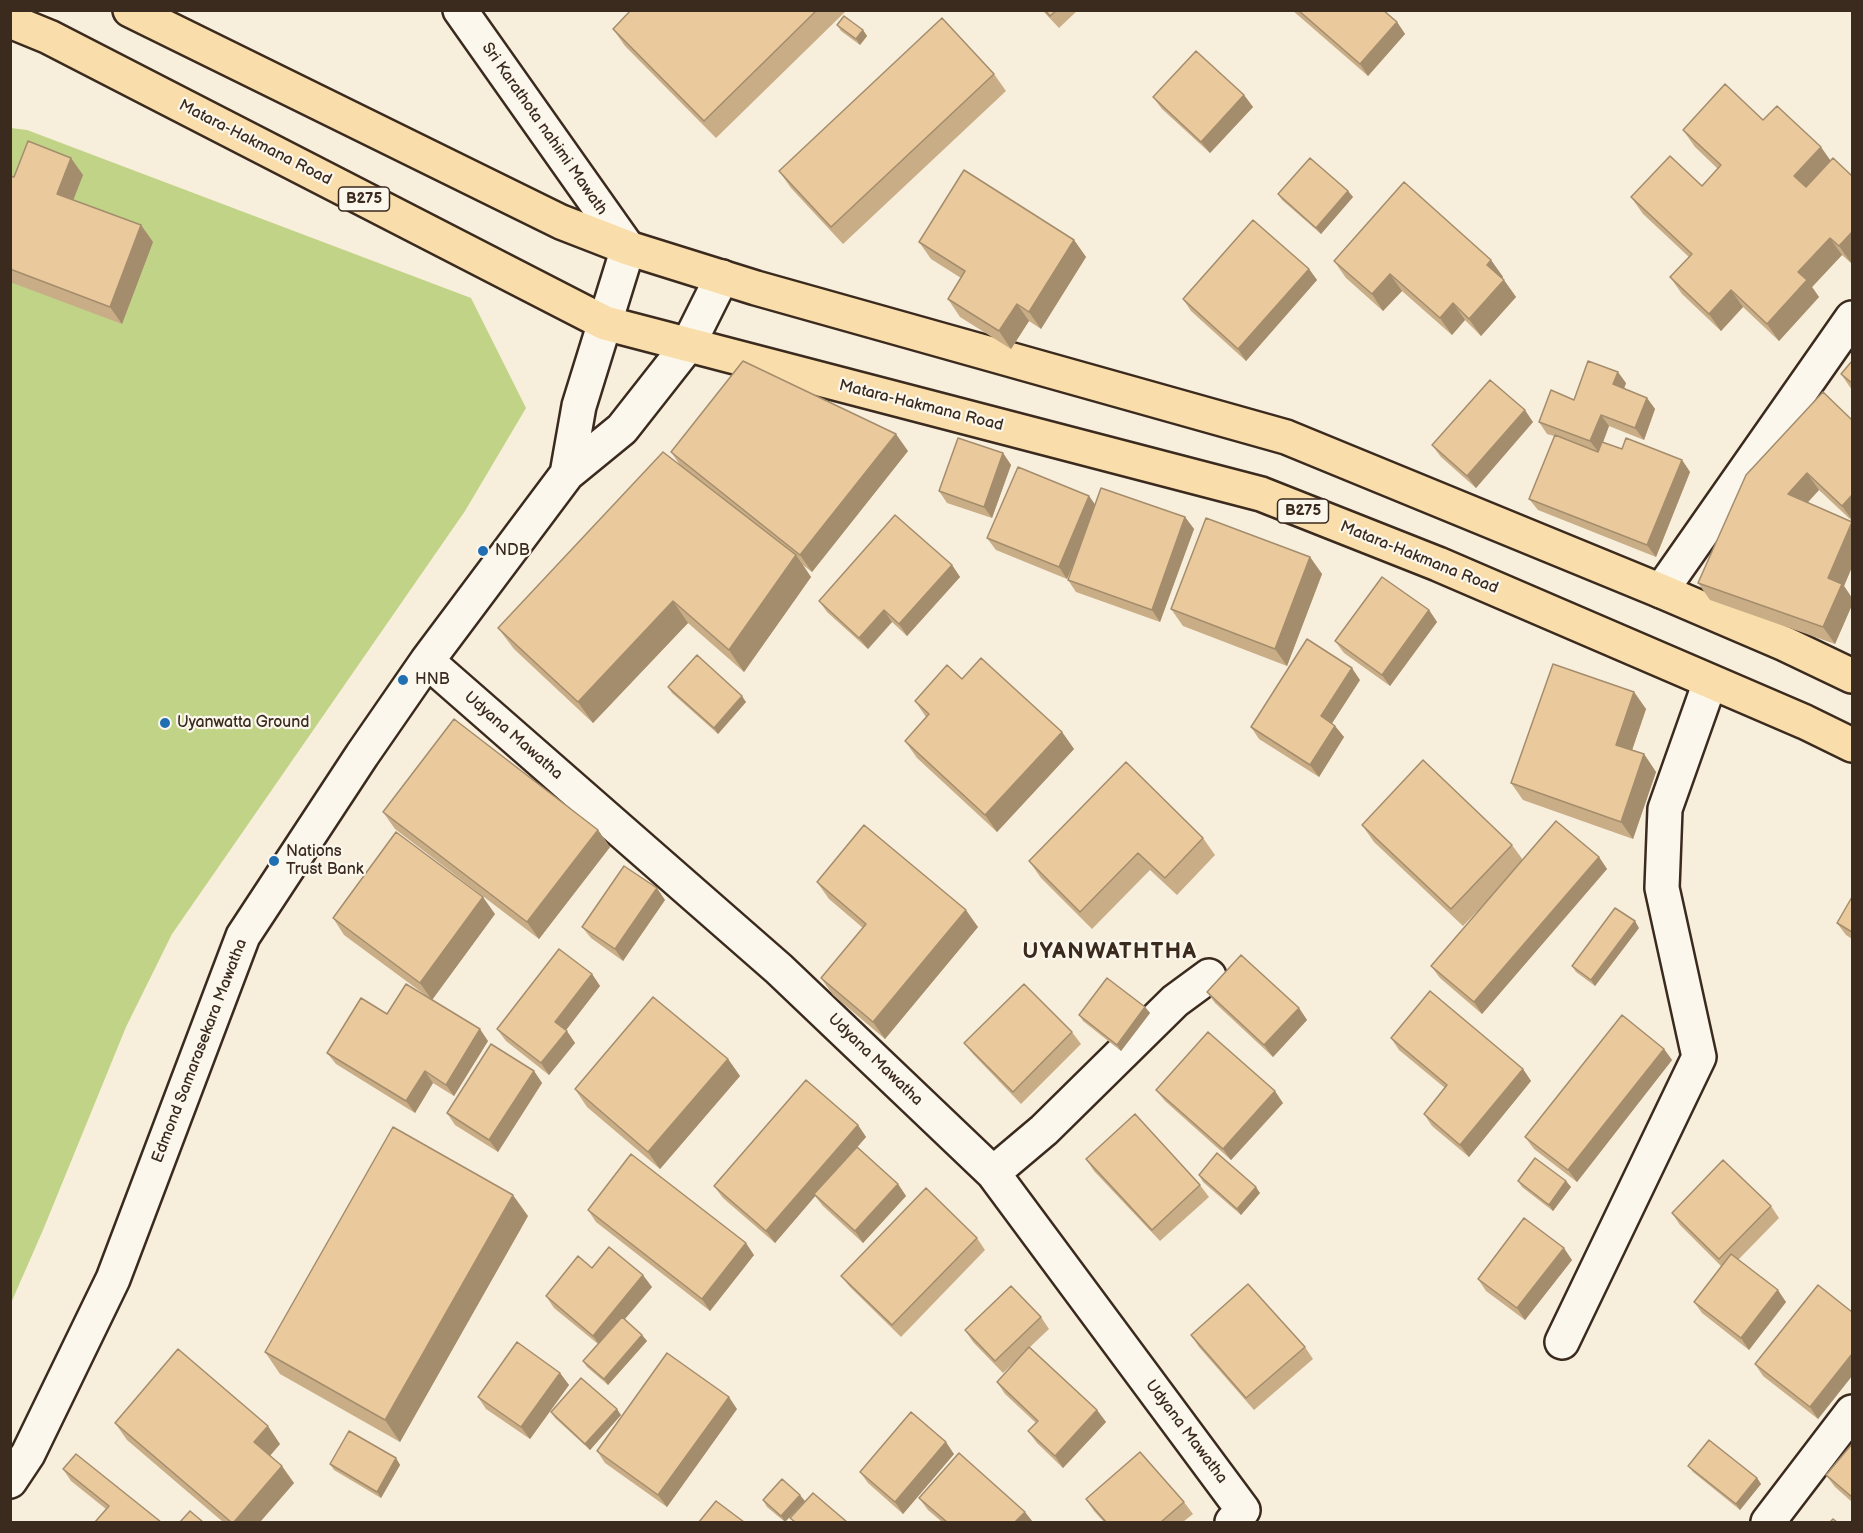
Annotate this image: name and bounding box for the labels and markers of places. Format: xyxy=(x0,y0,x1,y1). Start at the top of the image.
place label: NDB xyxy=(495,541,530,561)
marker: NDB xyxy=(476,544,490,558)
place label: HNB xyxy=(415,670,450,690)
marker: HNB xyxy=(396,673,410,687)
place label: Uyanwatta Ground xyxy=(177,713,309,733)
marker: Uyanwatta Ground xyxy=(158,716,172,730)
place label: Nations Trust Bank xyxy=(286,842,364,880)
marker: Nations Trust Bank xyxy=(267,854,281,868)

